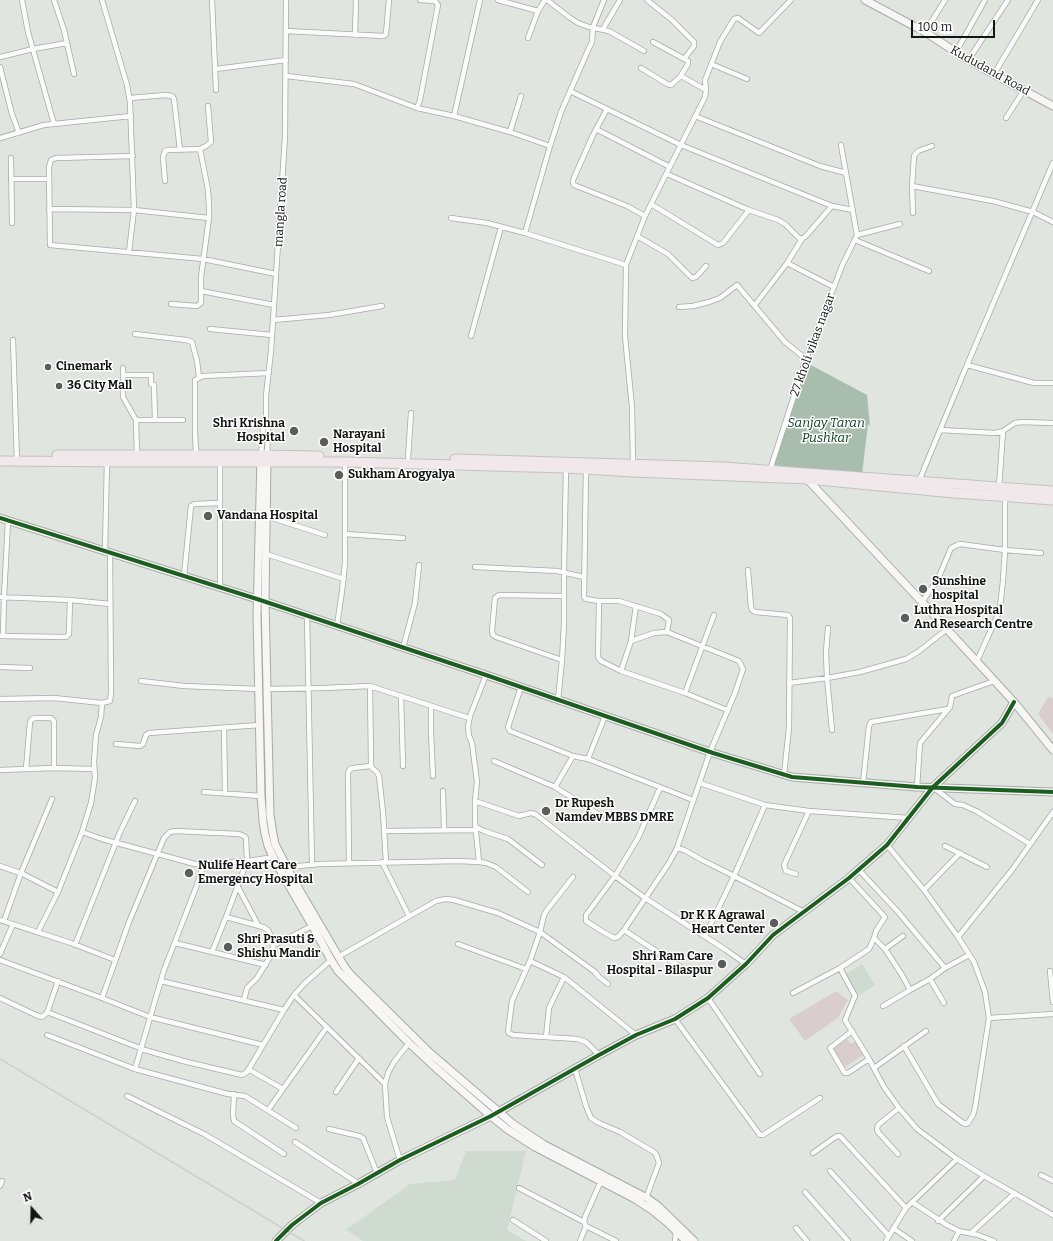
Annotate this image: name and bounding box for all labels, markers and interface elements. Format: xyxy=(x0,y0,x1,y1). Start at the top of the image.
scale bar xyxy=(913,12,997,38)
text: 100 m xyxy=(918,20,952,34)
street label: Kududand Road xyxy=(948,43,1032,99)
street label: mangla road xyxy=(271,177,291,247)
street label: 27 kholi vikas nagar xyxy=(788,291,838,399)
place label: Cinemark xyxy=(56,360,112,374)
marker: Cinemark xyxy=(43,362,53,372)
place label: 36 City Mall xyxy=(67,379,132,393)
marker: 36 City Mall xyxy=(54,381,64,391)
water label: Sanjay Taran Pushkar xyxy=(787,415,865,446)
place label: Shri Krishna Hospital xyxy=(213,417,285,445)
marker: Shri Krishna Hospital xyxy=(288,425,300,437)
place label: Narayani Hospital xyxy=(333,428,385,456)
marker: Narayani Hospital xyxy=(318,436,330,448)
place label: Sukham Arogyalya xyxy=(348,468,455,482)
marker: Sukham Arogyalya xyxy=(333,469,345,481)
place label: Vandana Hospital xyxy=(217,509,318,523)
marker: Vandana Hospital xyxy=(202,510,214,522)
place label: Sunshine hospital xyxy=(932,575,986,603)
marker: Sunshine hospital xyxy=(917,583,929,595)
place label: Luthra Hospital And Research Centre xyxy=(914,604,1033,632)
marker: Luthra Hospital And Research Centre xyxy=(899,612,911,624)
place label: Dr Rupesh Namdev MBBS DMRE xyxy=(555,797,674,825)
marker: Dr Rupesh Namdev MBBS DMRE xyxy=(540,805,552,817)
place label: Nulife Heart Care Emergency Hospital xyxy=(198,859,313,887)
marker: Nulife Heart Care Emergency Hospital xyxy=(183,867,195,879)
place label: Dr K K Agrawal Heart Center xyxy=(680,909,765,937)
marker: Dr K K Agrawal Heart Center xyxy=(768,917,780,929)
place label: Shri Prasuti & Shishu Mandir xyxy=(237,933,320,961)
marker: Shri Prasuti & Shishu Mandir xyxy=(222,941,234,953)
place label: Shri Ram Care Hospital - Bilaspur xyxy=(607,950,713,978)
marker: Shri Ram Care Hospital - Bilaspur xyxy=(716,958,728,970)
north arrow xyxy=(12,1189,52,1229)
text: N xyxy=(22,1190,34,1205)

